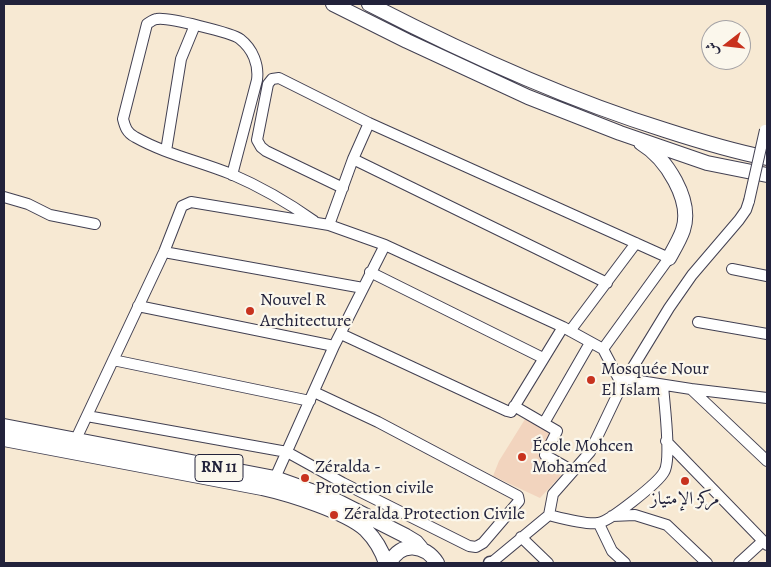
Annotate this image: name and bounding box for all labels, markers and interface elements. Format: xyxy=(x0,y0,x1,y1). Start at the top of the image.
north arrow xyxy=(701,20,751,70)
text: ش xyxy=(701,40,723,58)
place label: Nouvel R Architecture xyxy=(260,290,351,332)
marker: Nouvel R Architecture xyxy=(244,305,256,317)
place label: Mosquée Nour El Islam xyxy=(601,359,709,402)
marker: Mosquée Nour El Islam xyxy=(585,374,597,386)
place label: École Mohcen Mohamed xyxy=(532,436,633,478)
marker: École Mohcen Mohamed xyxy=(516,451,528,463)
road number: RN 11 xyxy=(195,454,243,482)
place label: Zéralda - Protection civile xyxy=(315,457,434,499)
marker: Zéralda - Protection civile xyxy=(299,472,311,484)
marker: مركز الإمتياز xyxy=(679,475,691,487)
place label: مركز الإمتياز xyxy=(651,489,719,511)
place label: Zéralda Protection Civile xyxy=(344,504,525,526)
marker: Zéralda Protection Civile xyxy=(328,509,340,521)

